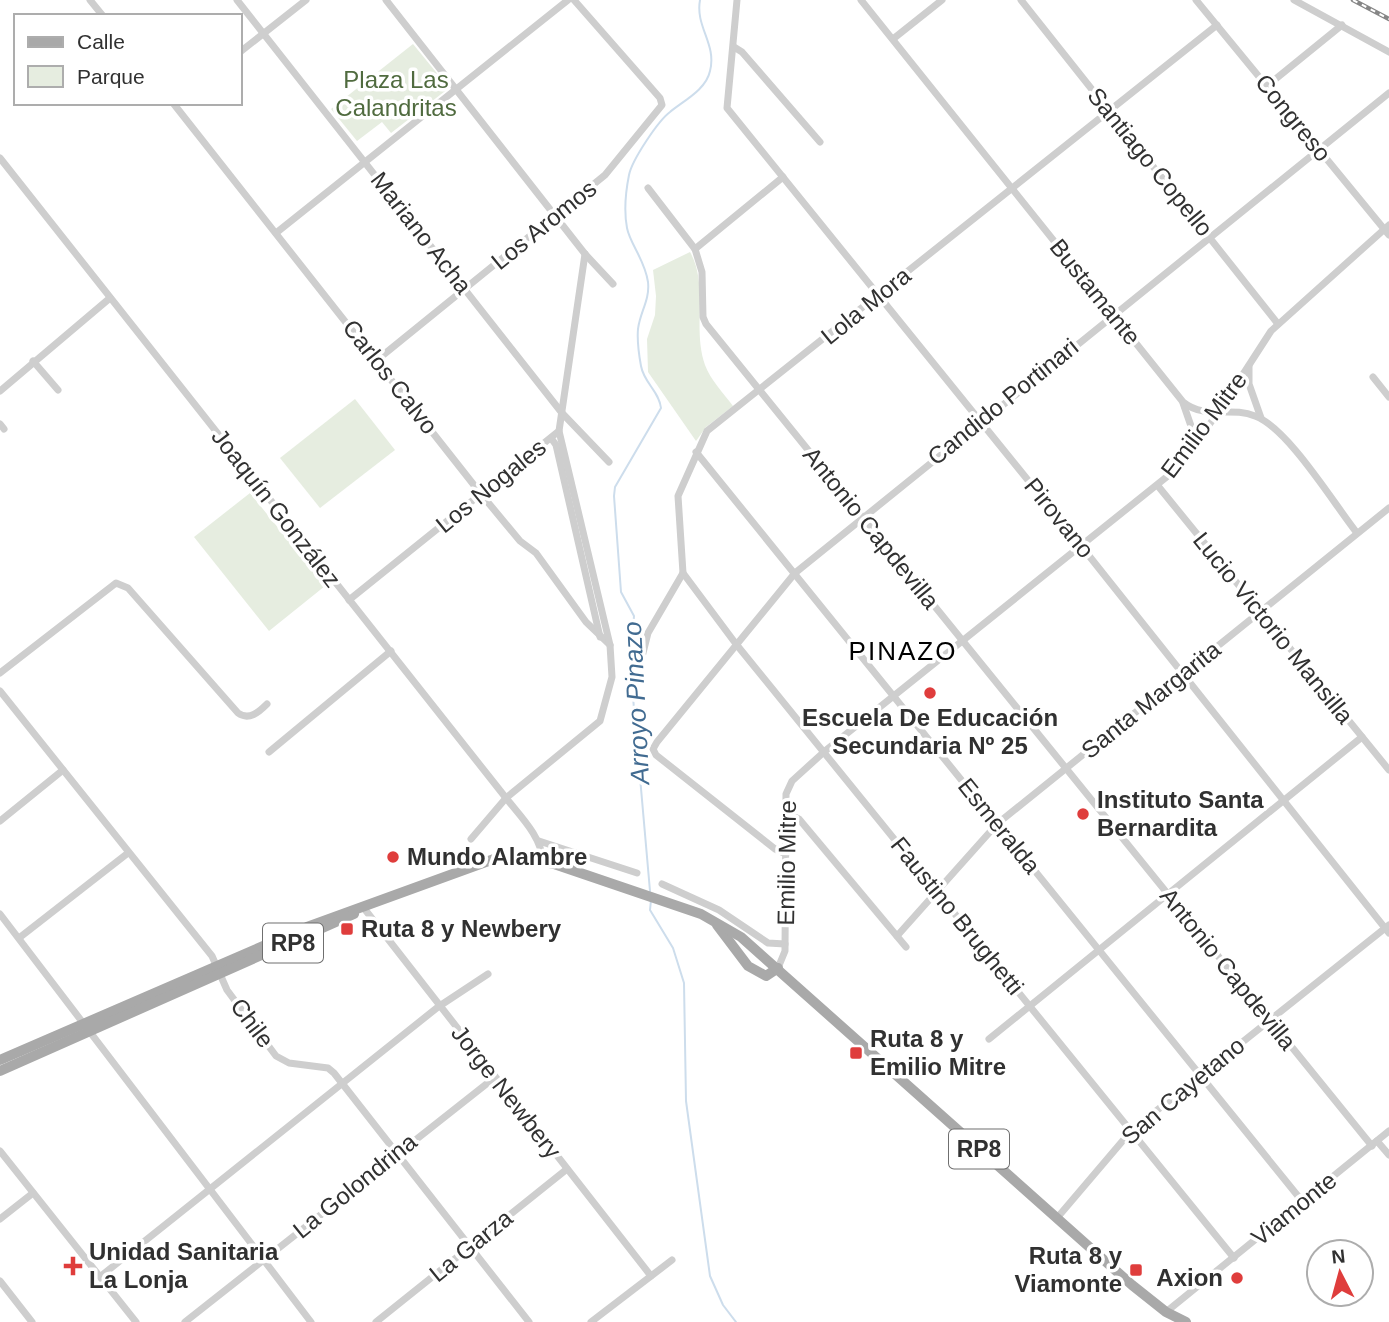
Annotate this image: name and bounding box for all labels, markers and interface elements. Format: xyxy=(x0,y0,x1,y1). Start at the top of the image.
legend xyxy=(14,14,242,105)
text: Calle xyxy=(77,30,125,53)
text: Parque xyxy=(77,65,145,88)
park label: Plaza Las Calandritas xyxy=(335,66,457,121)
street label: Congreso xyxy=(1250,69,1337,167)
street label: Santiago Copello xyxy=(1082,82,1218,241)
street label: Mariano Acha xyxy=(366,167,478,299)
street label: Los Aromos xyxy=(486,174,601,275)
street label: Bustamante xyxy=(1045,233,1146,350)
street label: Lola Mora xyxy=(816,261,916,350)
street label: Carlos Calvo xyxy=(337,314,443,439)
street label: Candido Portinari xyxy=(922,333,1083,470)
street label: Emilio Mitre xyxy=(1155,367,1252,483)
street label: Joaquín González xyxy=(206,423,347,592)
street label: Los Nogales xyxy=(430,433,551,538)
street label: Antonio Capdevilla xyxy=(798,441,945,614)
street label: Pirovano xyxy=(1019,472,1100,563)
street label: Lucio Victorio Mansilla xyxy=(1188,527,1359,729)
water label: Arroyo Pinazo xyxy=(617,621,655,787)
street label: Santa Margarita xyxy=(1076,635,1226,764)
district label: PINAZO xyxy=(849,636,957,666)
marker: Escuela De Educación Secundaria Nº 25 xyxy=(922,685,938,701)
place label: Escuela De Educación Secundaria Nº 25 xyxy=(802,704,1058,759)
street label: Esmeralda xyxy=(953,773,1046,879)
place label: Instituto Santa Bernardita xyxy=(1097,786,1264,841)
street label: Emilio Mitre xyxy=(772,800,801,926)
marker: Instituto Santa Bernardita xyxy=(1075,806,1091,822)
street label: Faustino Brughetti xyxy=(886,832,1029,1000)
place label: Mundo Alambre xyxy=(407,843,587,870)
marker: Mundo Alambre xyxy=(385,849,401,865)
street label: Antonio Capdevilla xyxy=(1155,882,1302,1055)
place label: Ruta 8 y Newbery xyxy=(361,915,562,942)
marker: Ruta 8 y Newbery xyxy=(339,921,355,937)
road number: RP8 xyxy=(263,924,323,962)
street label: Chile xyxy=(225,993,280,1053)
street label: Jorge Newbery xyxy=(446,1020,567,1164)
place label: Ruta 8 y Emilio Mitre xyxy=(870,1025,1006,1080)
street label: San Cayetano xyxy=(1116,1031,1250,1150)
marker: Ruta 8 y Emilio Mitre xyxy=(848,1045,864,1061)
street label: La Golondrina xyxy=(288,1127,422,1244)
road number: RP8 xyxy=(949,1130,1009,1168)
street label: Viamonte xyxy=(1246,1166,1341,1251)
street label: La Garza xyxy=(424,1204,518,1287)
place label: Unidad Sanitaria La Lonja xyxy=(89,1238,279,1293)
north arrow xyxy=(1305,1238,1375,1308)
place label: Ruta 8 y Viamonte xyxy=(1014,1242,1123,1297)
text: N xyxy=(1330,1245,1346,1268)
marker: Unidad Sanitaria La Lonja xyxy=(63,1256,83,1276)
marker: Ruta 8 y Viamonte xyxy=(1128,1262,1144,1278)
place label: Axion xyxy=(1156,1264,1223,1291)
marker: Axion xyxy=(1229,1270,1245,1286)

